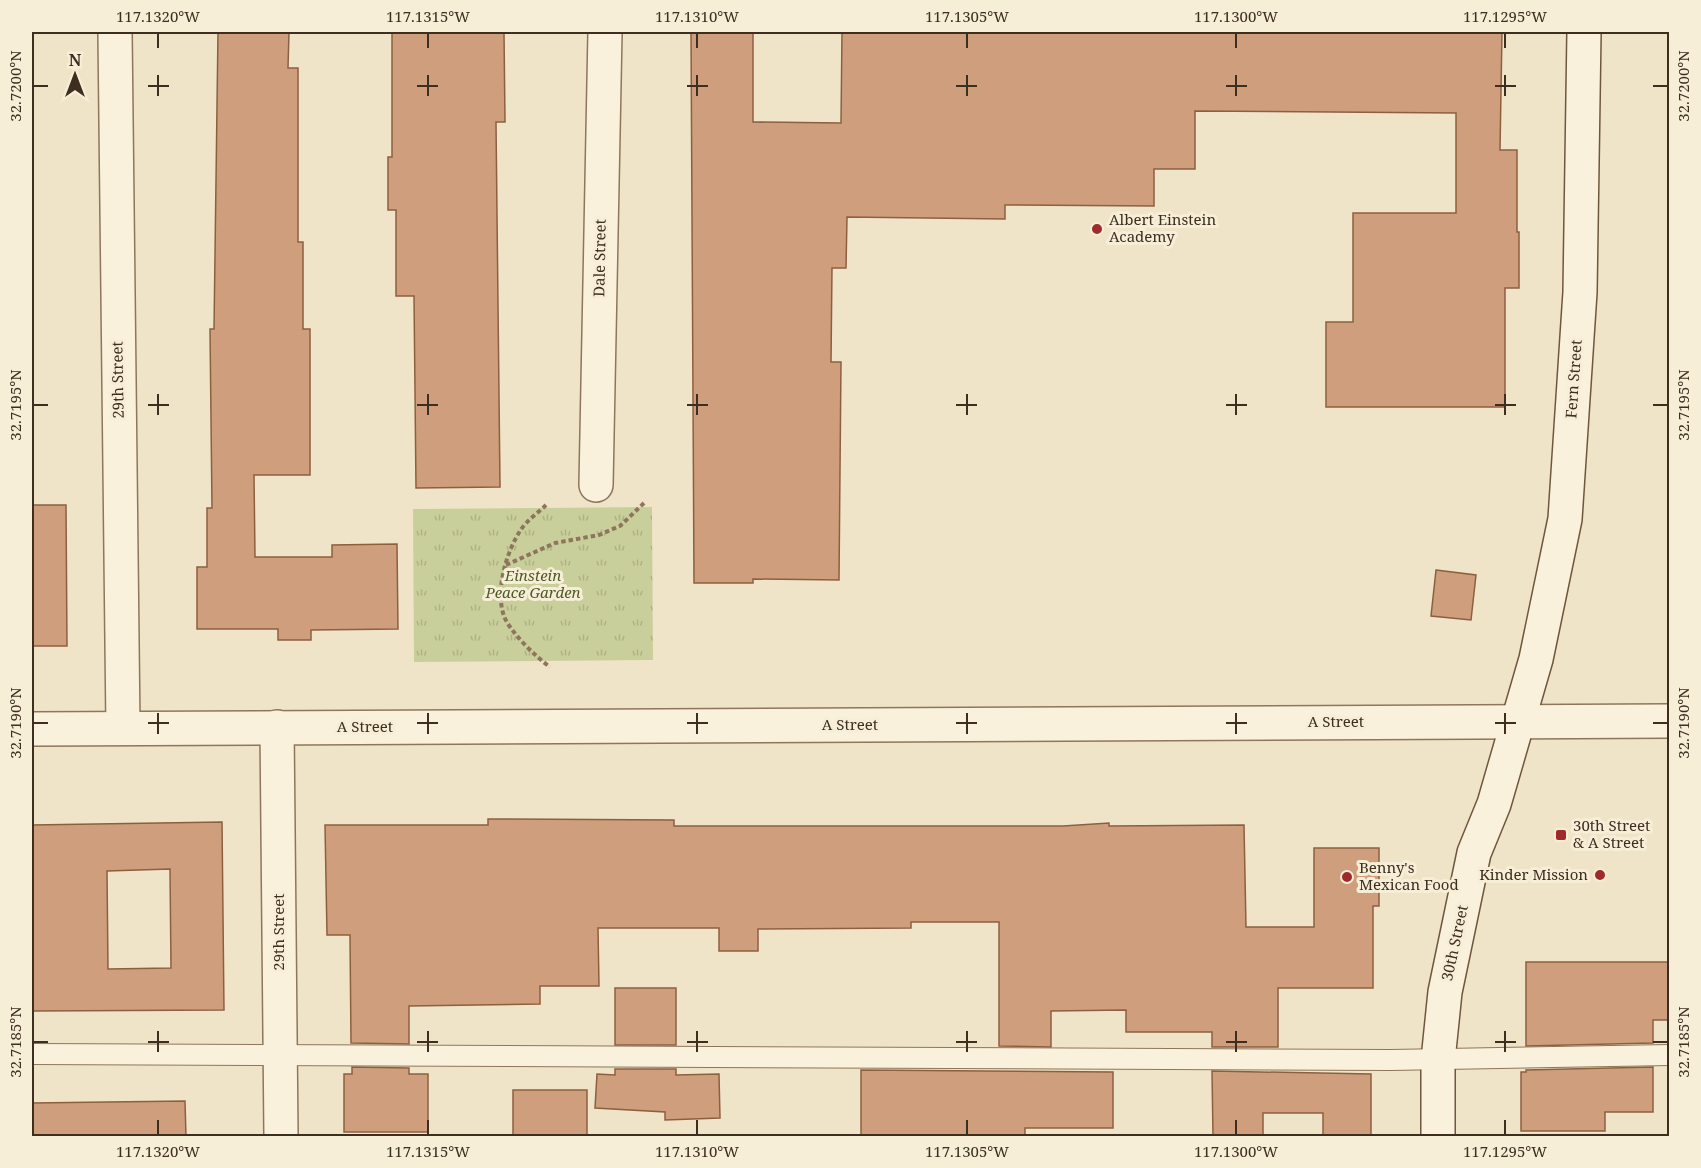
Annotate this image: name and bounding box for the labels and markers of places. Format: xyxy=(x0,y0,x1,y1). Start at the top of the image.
place label: Albert Einstein Academy xyxy=(1109,209,1216,246)
marker: Albert Einstein Academy xyxy=(1090,222,1104,236)
place label: 30th Street & A Street xyxy=(1573,815,1650,852)
marker: 30th Street & A Street xyxy=(1554,828,1568,842)
place label: Benny's Mexican Food xyxy=(1359,857,1459,894)
place label: Kinder Mission xyxy=(1479,864,1588,884)
marker: Kinder Mission xyxy=(1593,868,1607,882)
marker: Benny's Mexican Food xyxy=(1340,870,1354,884)

